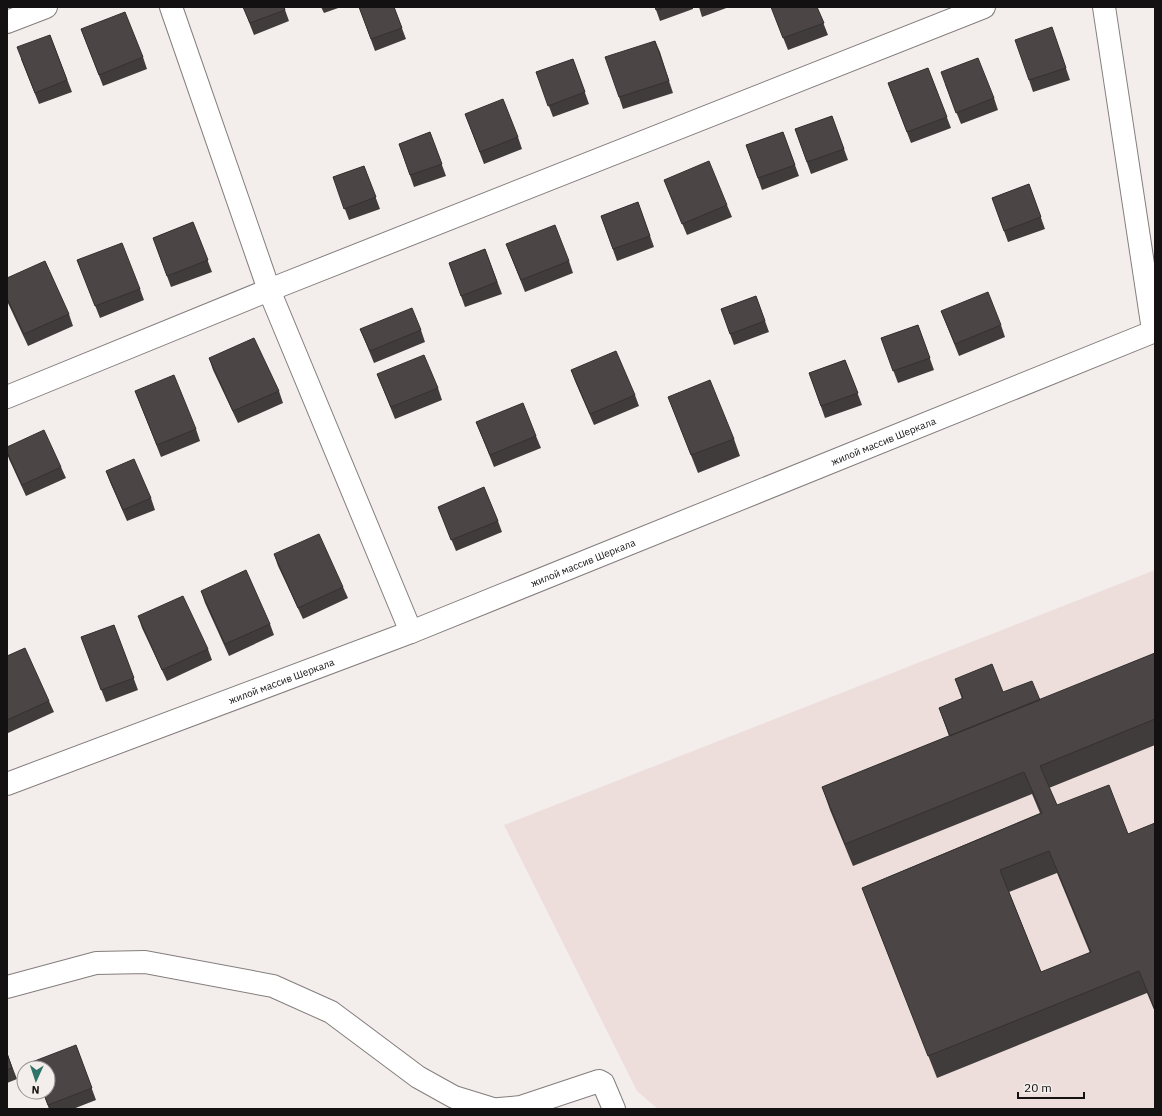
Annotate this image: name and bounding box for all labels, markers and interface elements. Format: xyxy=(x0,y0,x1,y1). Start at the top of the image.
street label: жилой массив Шеркала xyxy=(829,414,938,468)
street label: жилой массив Шеркала xyxy=(529,536,638,590)
street label: жилой массив Шеркала xyxy=(227,655,337,707)
north arrow xyxy=(16,1060,56,1100)
scale bar xyxy=(1018,1074,1084,1100)
text: 20 m xyxy=(1024,1080,1052,1095)
text: N xyxy=(31,1083,40,1097)

